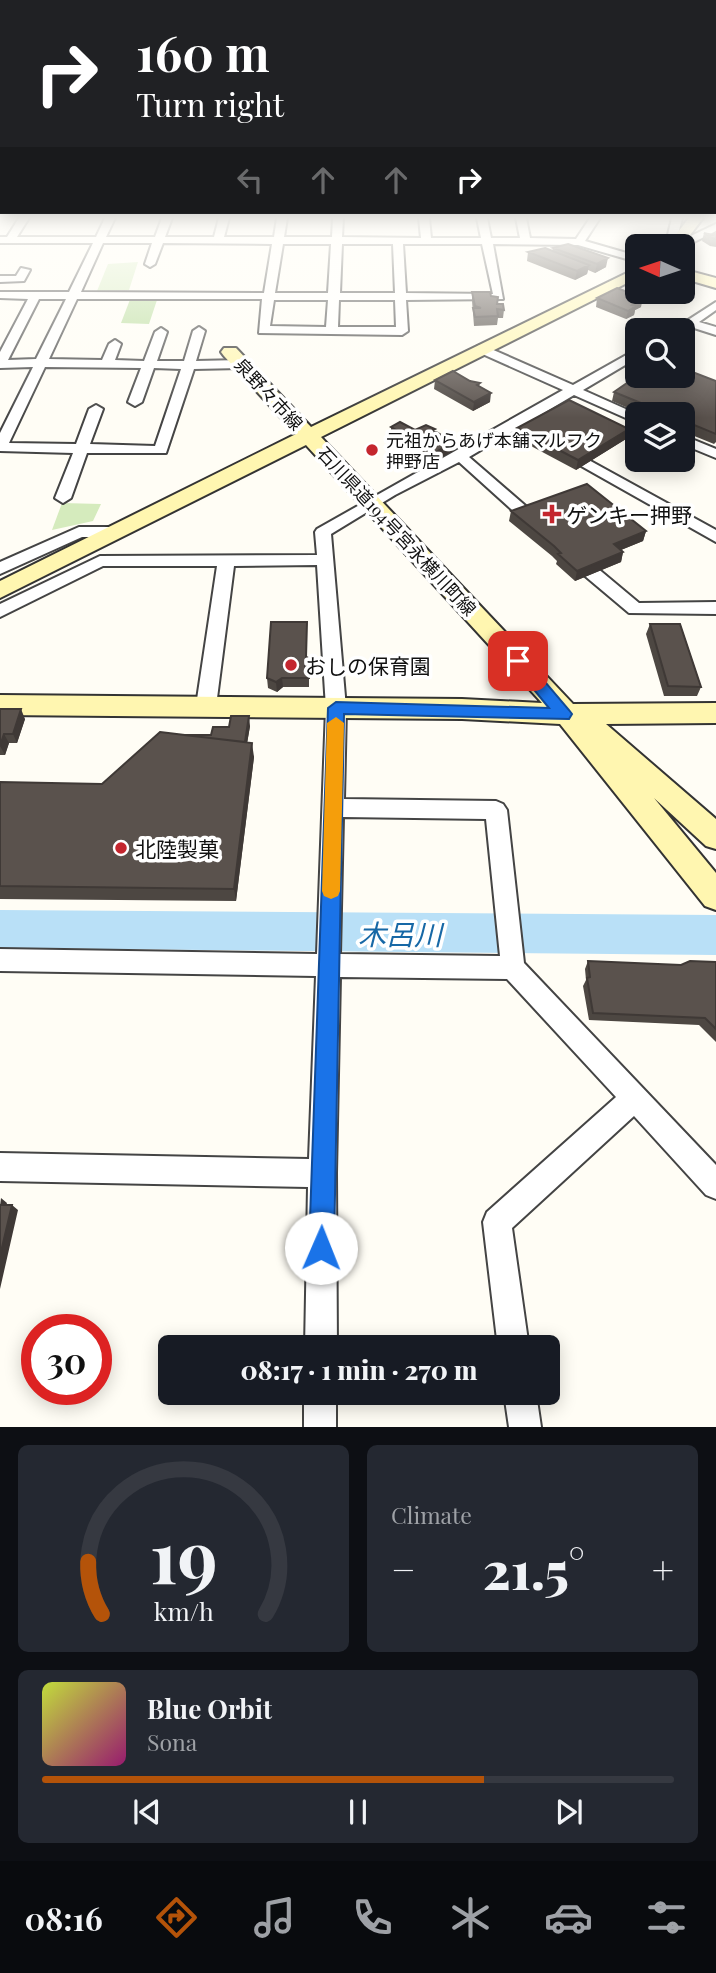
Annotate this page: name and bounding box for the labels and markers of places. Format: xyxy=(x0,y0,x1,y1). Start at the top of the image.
place label: 元祖からあげ本舗マルフク 押野店 xyxy=(386,428,602,473)
marker: 元祖からあげ本舗マルフク 押野店 xyxy=(364,442,380,458)
place label: ゲンキー押野 xyxy=(566,500,692,528)
marker: ゲンキー押野 xyxy=(544,506,560,522)
pin xyxy=(488,631,548,691)
place label: おしの保育園 xyxy=(305,651,431,679)
marker: おしの保育園 xyxy=(283,657,299,673)
place label: 北陸製菓 xyxy=(135,834,219,862)
marker: 北陸製菓 xyxy=(113,840,129,856)

